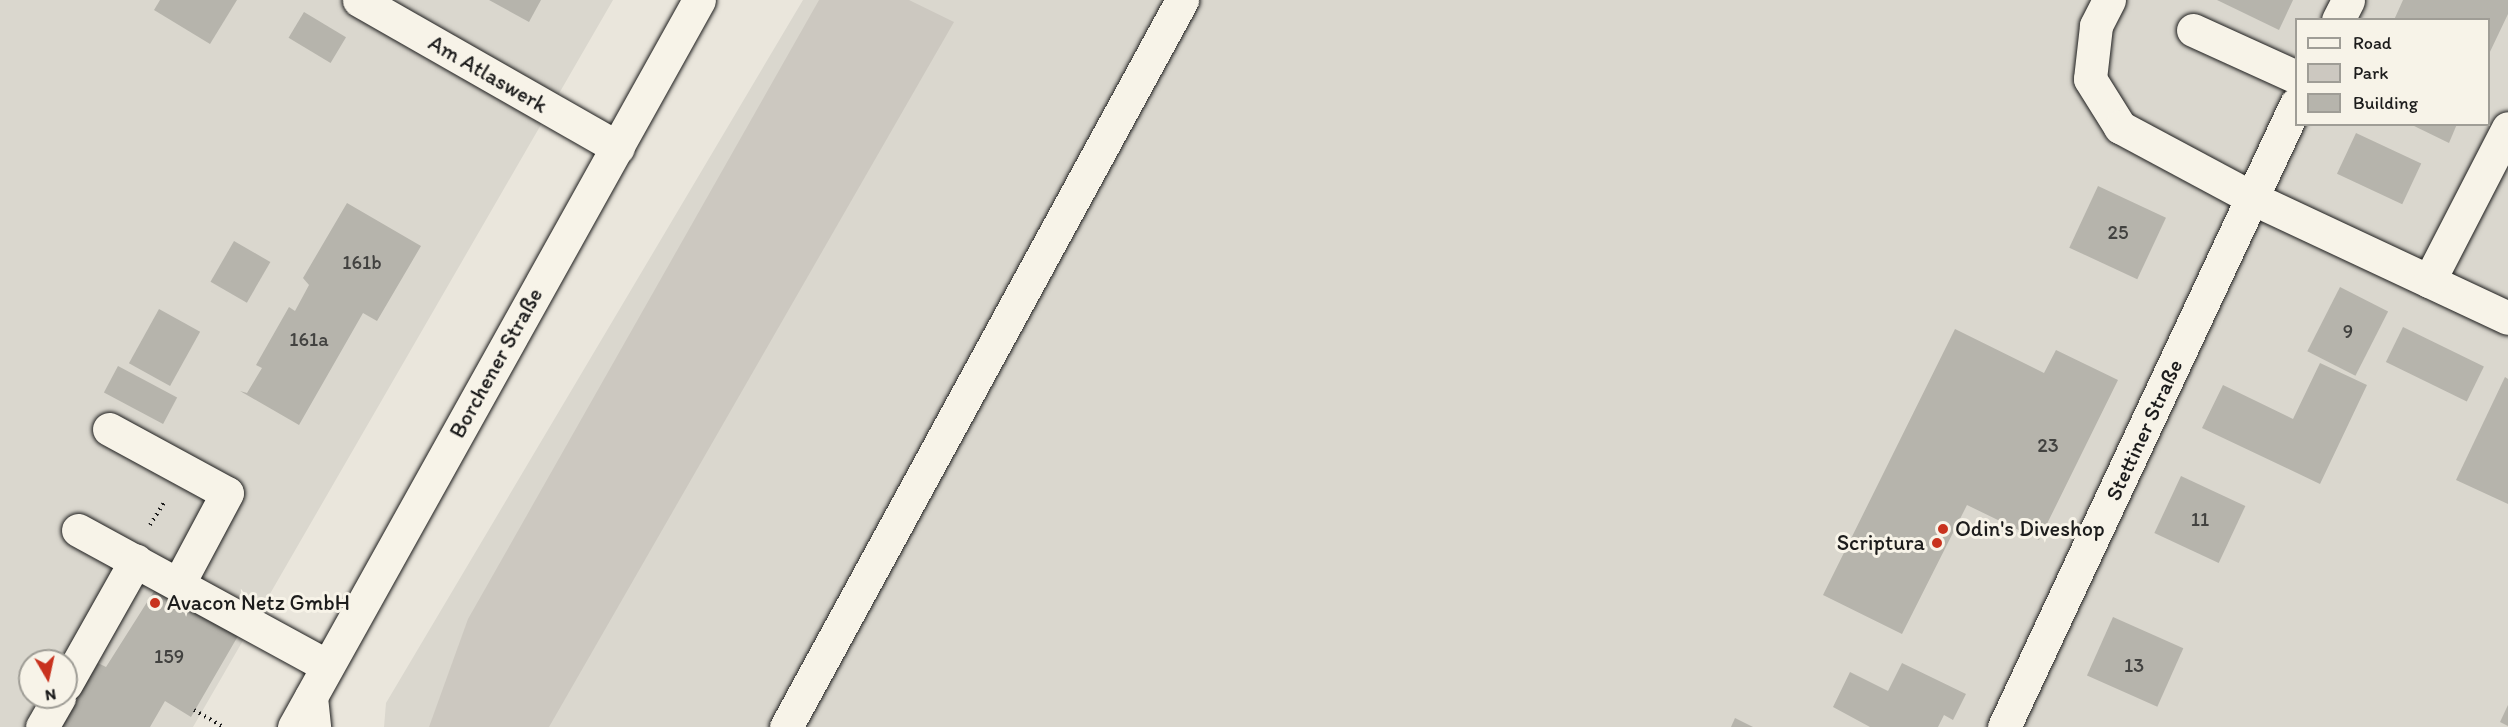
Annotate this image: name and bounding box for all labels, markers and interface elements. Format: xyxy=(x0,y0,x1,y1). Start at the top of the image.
legend xyxy=(2295,18,2490,126)
street label: Am Atlaswerk xyxy=(424,29,552,119)
text: Road xyxy=(2353,32,2392,54)
text: Park xyxy=(2353,62,2388,84)
text: Building xyxy=(2353,92,2418,114)
house number: 25 xyxy=(2107,220,2129,244)
house number: 161b xyxy=(342,250,382,274)
street label: Borchener Straße xyxy=(444,284,548,442)
house number: 9 xyxy=(2343,319,2353,343)
house number: 161a xyxy=(289,327,329,351)
street label: Stettiner Straße xyxy=(2100,355,2188,505)
house number: 23 xyxy=(2037,433,2059,457)
house number: 11 xyxy=(2191,507,2209,531)
place label: Odin's Diveshop xyxy=(1955,516,2104,542)
marker: Odin's Diveshop xyxy=(1936,522,1950,536)
place label: Scriptura xyxy=(1837,530,1925,556)
marker: Scriptura xyxy=(1930,536,1944,550)
place label: Avacon Netz GmbH xyxy=(167,590,350,616)
marker: Avacon Netz GmbH xyxy=(148,596,162,610)
house number: 159 xyxy=(154,644,184,668)
north arrow xyxy=(18,649,78,709)
house number: 13 xyxy=(2124,653,2144,677)
text: N xyxy=(44,685,57,706)

